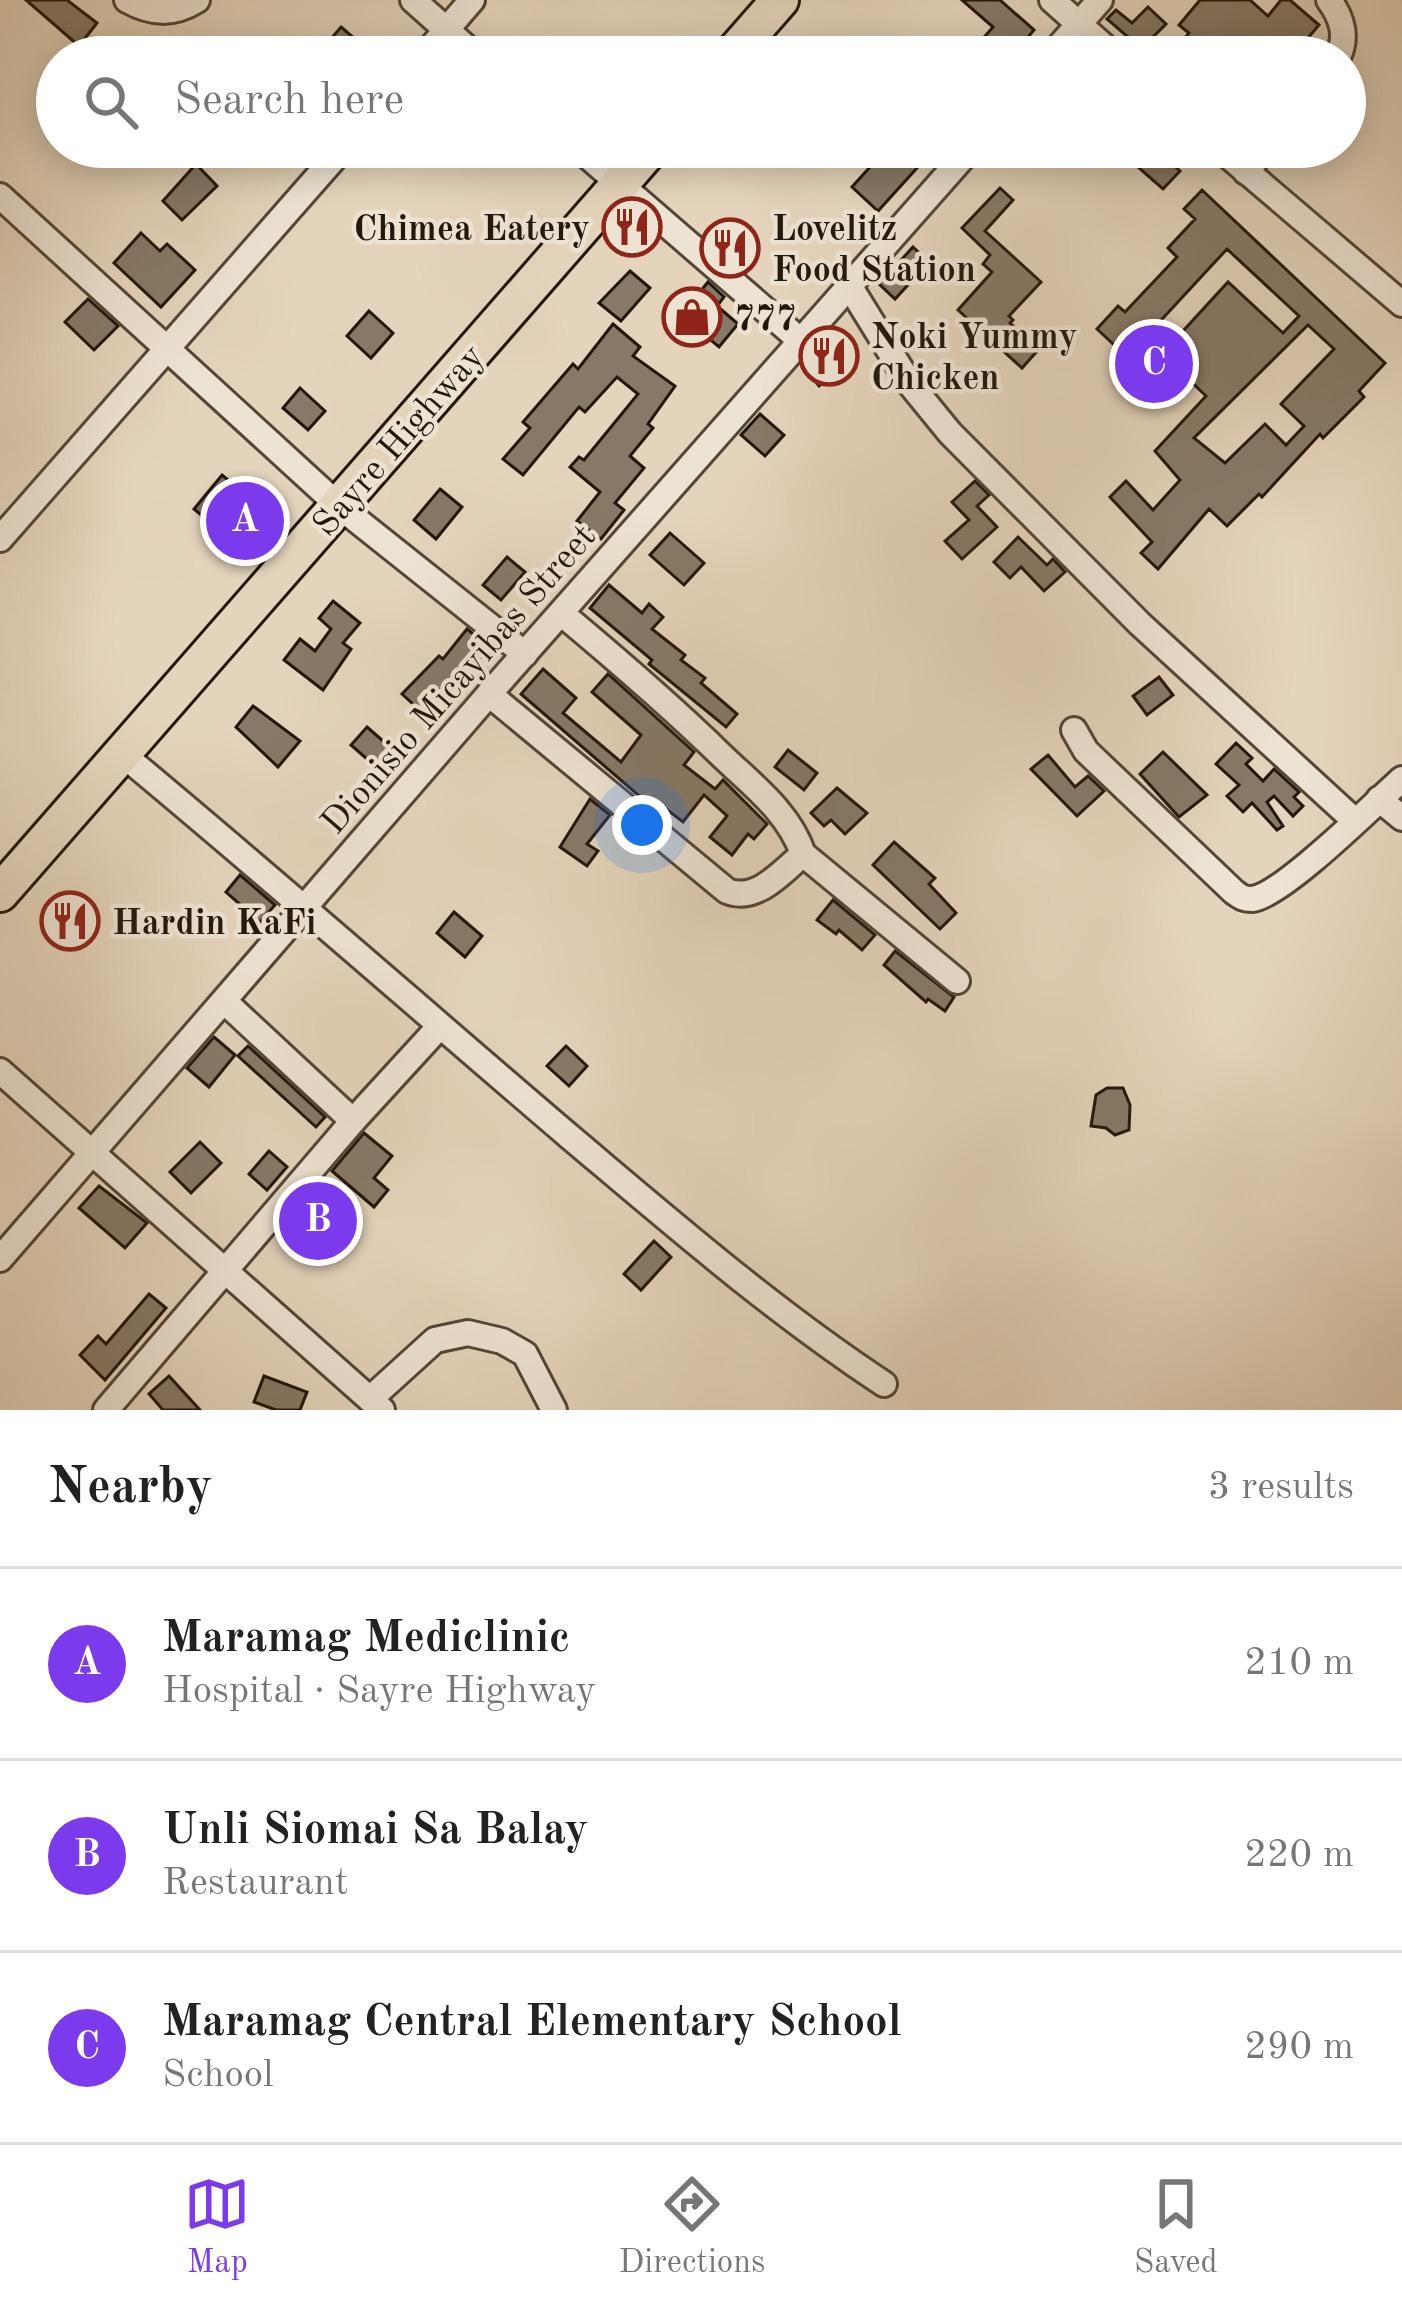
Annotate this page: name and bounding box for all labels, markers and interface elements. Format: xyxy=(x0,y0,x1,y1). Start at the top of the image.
search box xyxy=(36,36,1366,168)
icon: search xyxy=(78,69,144,135)
text: Search here xyxy=(174,79,404,124)
restaurant icon: Chimea Eatery xyxy=(601,196,663,258)
place label: Chimea Eatery xyxy=(354,213,590,249)
place label: Lovelitz Food Station xyxy=(772,213,976,290)
restaurant icon: Lovelitz Food Station xyxy=(699,217,761,279)
shop icon: 777 xyxy=(661,286,723,348)
place label: 777 xyxy=(734,303,797,339)
pin: C xyxy=(1115,319,1193,409)
place label: Noki Yummy Chicken xyxy=(871,321,1078,398)
restaurant icon: Noki Yummy Chicken xyxy=(798,325,860,387)
street label: Sayre Highway xyxy=(308,339,492,544)
pin: A xyxy=(206,476,284,566)
street label: Dionisio Micayibas Street xyxy=(316,519,604,842)
your location xyxy=(612,795,672,855)
restaurant icon: Hardin KaFi xyxy=(39,890,101,952)
place label: Hardin KaFi xyxy=(112,907,316,943)
pin: B xyxy=(279,1176,357,1266)
text: Nearby xyxy=(48,1463,213,1514)
text: 3 results xyxy=(1208,1468,1354,1507)
text: Maramag Mediclinic xyxy=(162,1617,570,1662)
text: A xyxy=(72,1644,102,1683)
text: 210 m xyxy=(1244,1644,1354,1683)
text: Hospital · Sayre Highway xyxy=(162,1672,596,1711)
text: Unli Siomai Sa Balay xyxy=(162,1809,588,1854)
text: B xyxy=(73,1836,101,1875)
text: 220 m xyxy=(1244,1836,1354,1875)
text: Restaurant xyxy=(162,1864,349,1903)
text: Maramag Central Elementary School xyxy=(162,2001,902,2046)
text: C xyxy=(74,2028,100,2067)
text: 290 m xyxy=(1244,2028,1354,2067)
text: School xyxy=(162,2056,274,2095)
tab: Map xyxy=(184,2171,250,2284)
tab: Directions xyxy=(619,2171,765,2284)
tab: Saved xyxy=(1134,2171,1218,2284)

